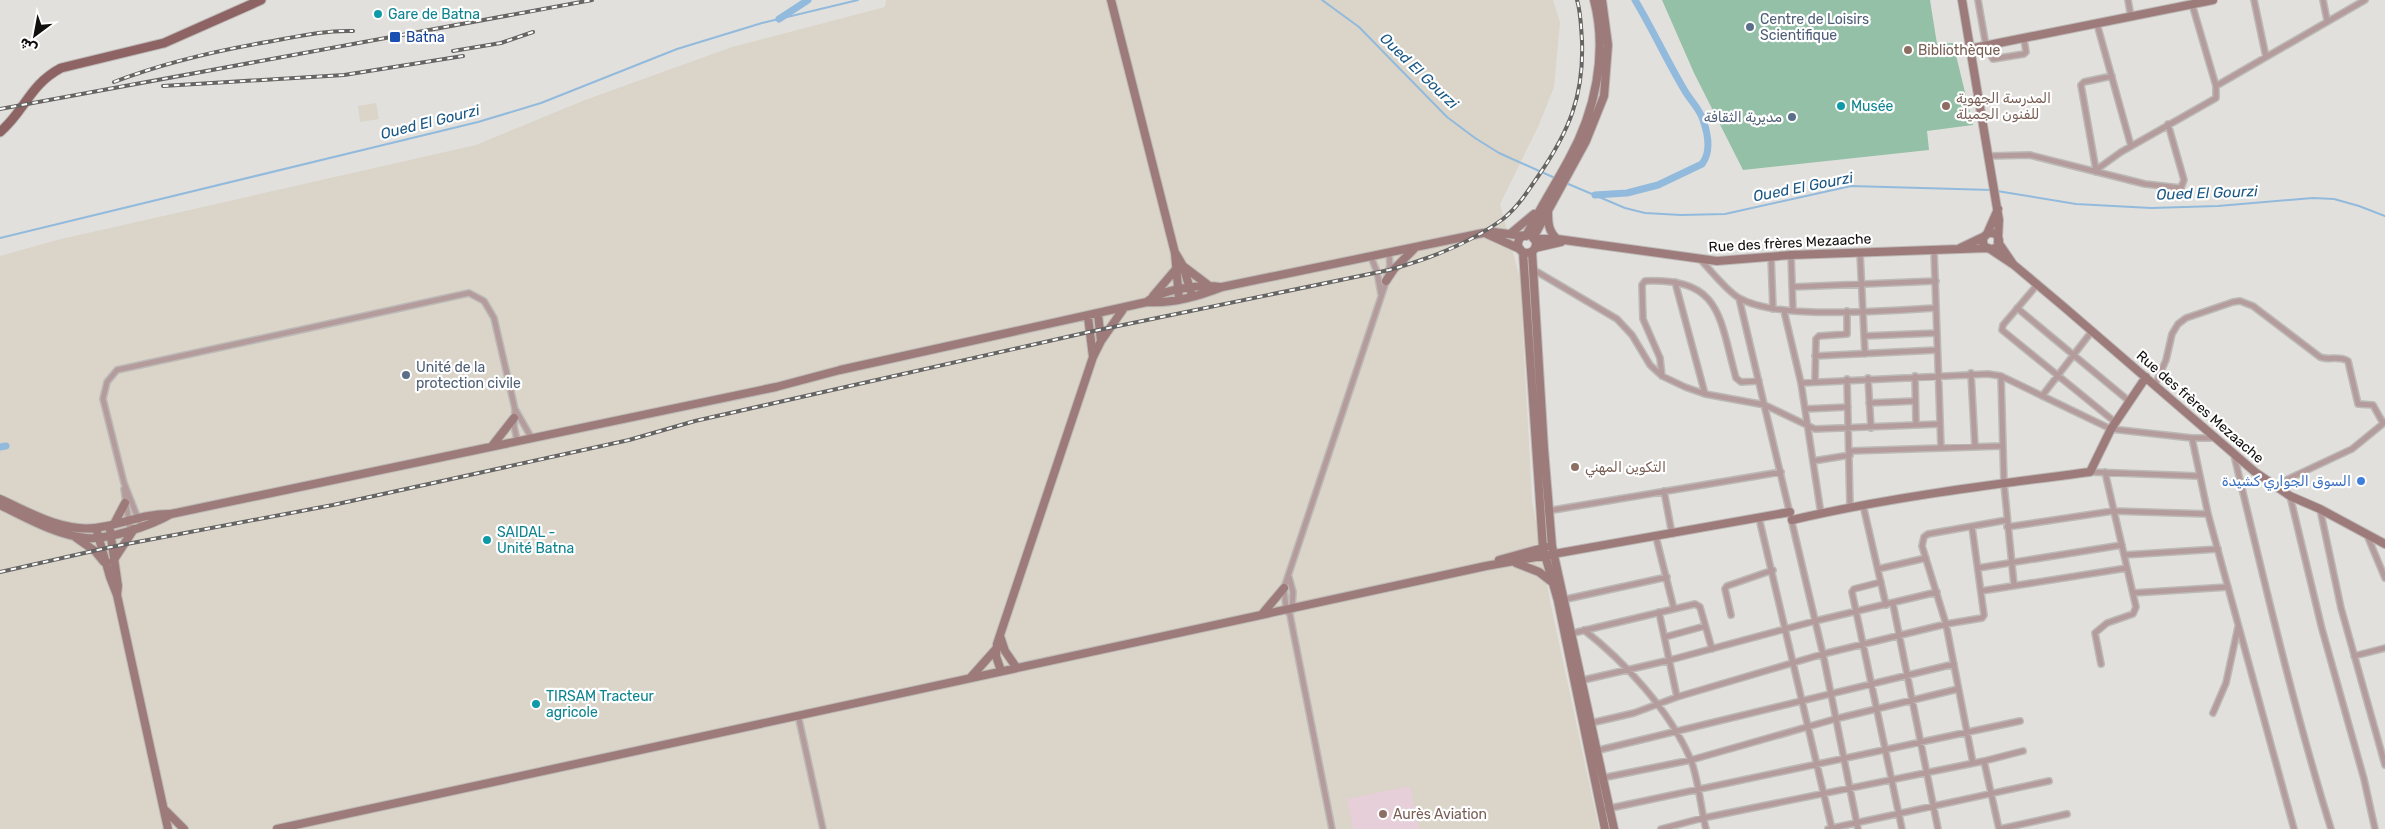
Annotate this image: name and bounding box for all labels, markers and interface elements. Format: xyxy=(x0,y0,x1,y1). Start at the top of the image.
place label: Gare de Batna xyxy=(388,6,480,23)
marker: Gare de Batna xyxy=(372,8,384,20)
north arrow xyxy=(10,10,60,60)
place label: Centre de Loisirs Scientifique xyxy=(1760,11,1869,44)
marker: Centre de Loisirs Scientifique xyxy=(1744,21,1756,33)
place label: Batna xyxy=(406,29,445,46)
water label: Oued El Gourzi xyxy=(1376,29,1462,113)
marker: Batna xyxy=(388,30,402,44)
text: ش xyxy=(16,34,40,58)
place label: Bibliothèque xyxy=(1918,42,2000,59)
marker: Bibliothèque xyxy=(1902,44,1914,56)
place label: المدرسة الجهوية للفنون الجميلة xyxy=(1956,90,2051,123)
place label: Musée xyxy=(1851,98,1894,115)
marker: Musée xyxy=(1835,100,1847,112)
marker: المدرسة الجهوية للفنون الجميلة xyxy=(1940,100,1952,112)
water label: Oued El Gourzi xyxy=(379,101,482,143)
place label: مديرية الثقافة xyxy=(1704,109,1782,126)
marker: مديرية الثقافة xyxy=(1786,111,1798,123)
water label: Oued El Gourzi xyxy=(1751,168,1855,206)
water label: Oued El Gourzi xyxy=(2156,182,2258,204)
street label: Rue des frères Mezaache xyxy=(1708,230,1872,256)
street label: Rue des frères Mezaache xyxy=(2133,347,2267,467)
place label: Unité de la protection civile xyxy=(416,359,521,392)
marker: Unité de la protection civile xyxy=(400,369,412,381)
place label: التكوين المهني xyxy=(1585,459,1666,478)
marker: التكوين المهني xyxy=(1569,461,1581,473)
place label: السوق الجواري كشيدة xyxy=(2222,473,2351,491)
marker: السوق الجواري كشيدة xyxy=(2355,475,2367,487)
place label: SAIDAL - Unité Batna xyxy=(497,524,574,557)
marker: SAIDAL - Unité Batna xyxy=(481,534,493,546)
place label: TIRSAM Tracteur agricole xyxy=(546,688,655,721)
marker: TIRSAM Tracteur agricole xyxy=(530,698,542,710)
place label: Aurès Aviation xyxy=(1393,806,1487,823)
marker: Aurès Aviation xyxy=(1377,808,1389,820)

